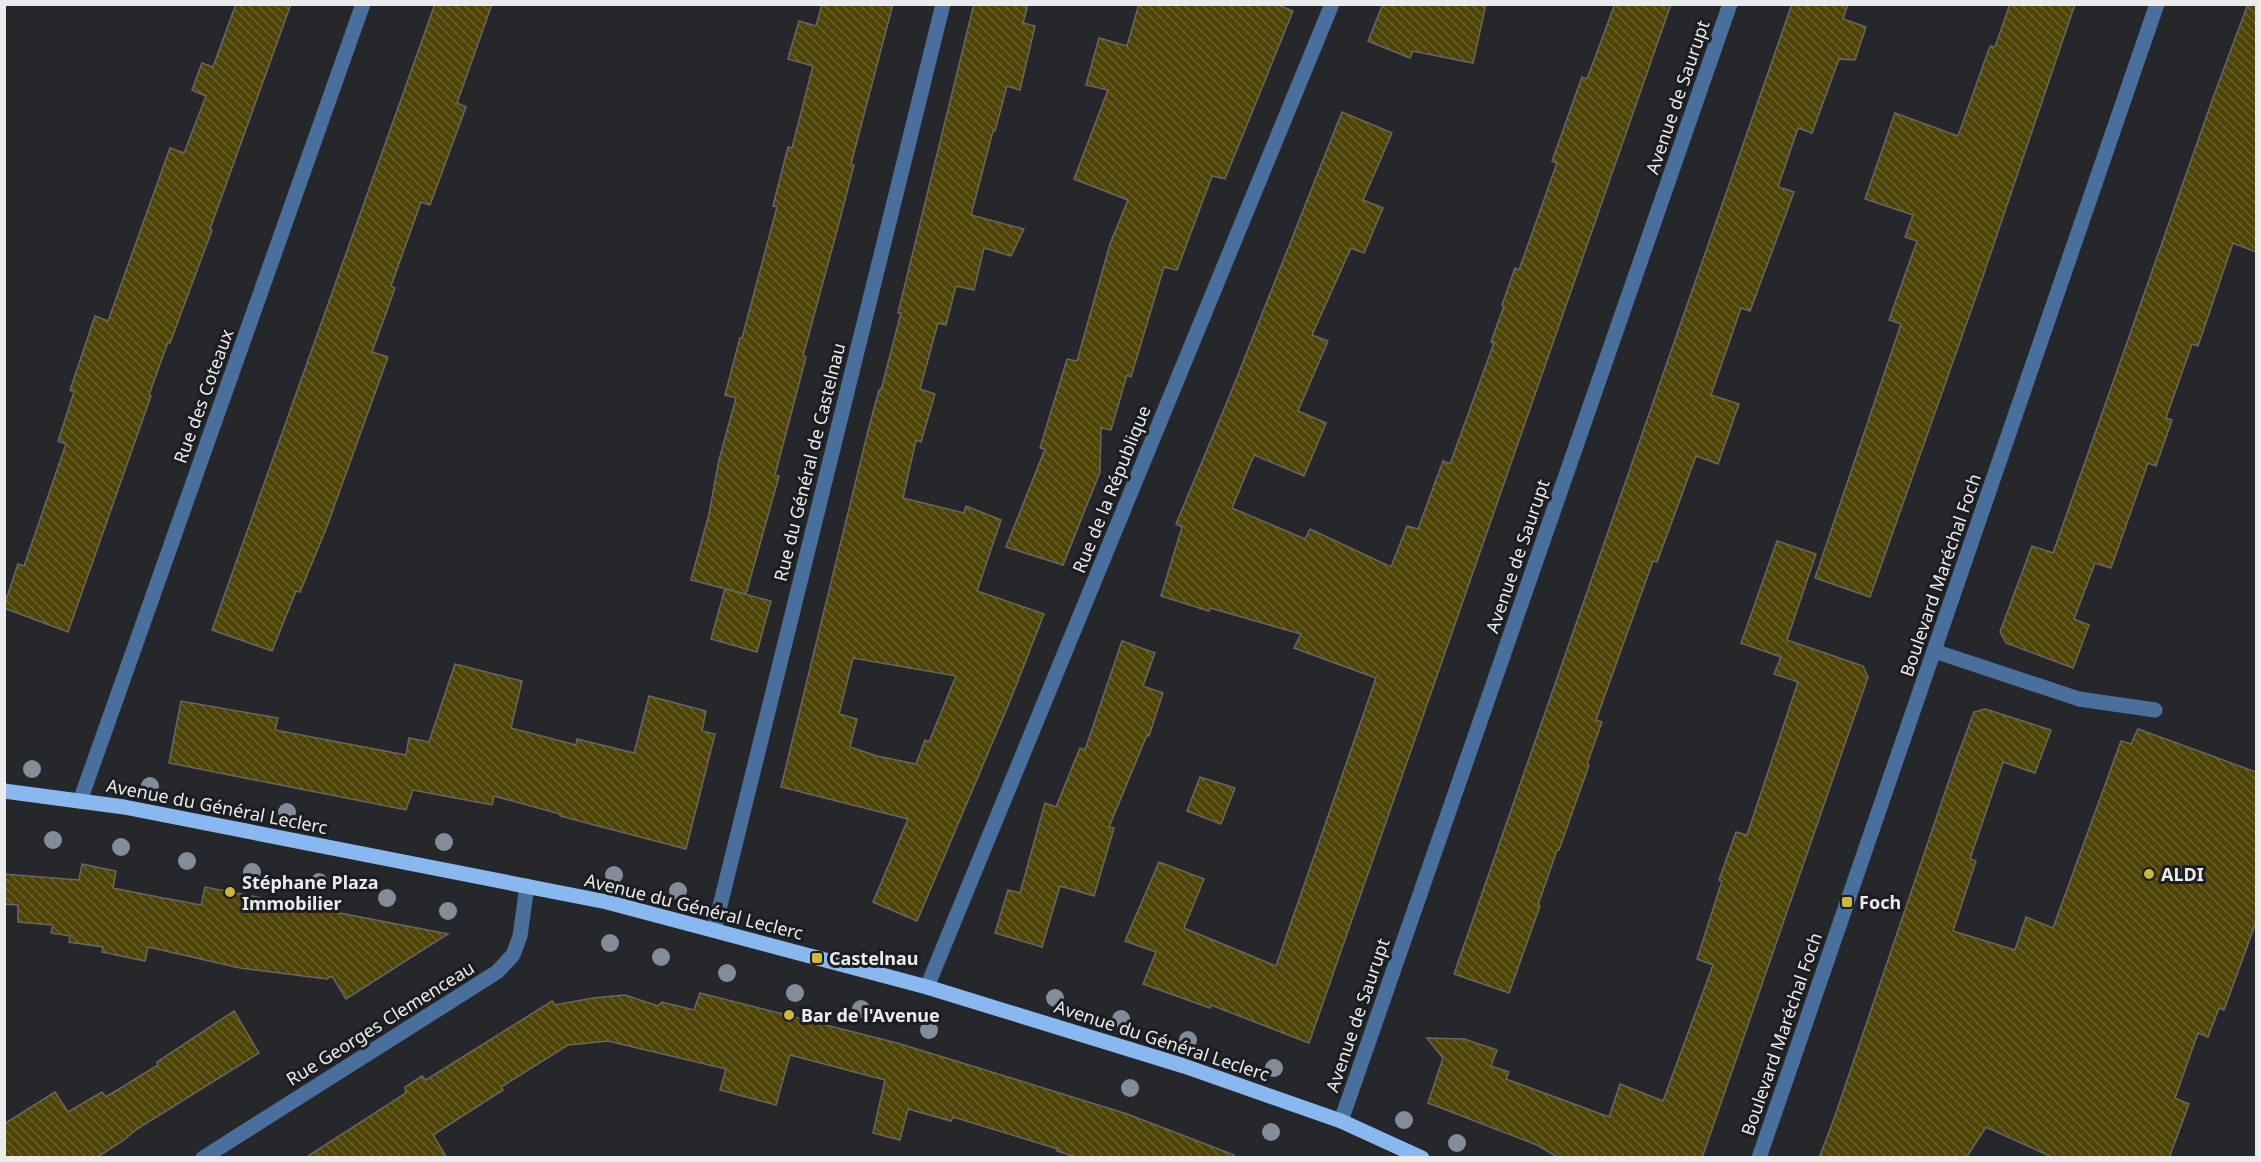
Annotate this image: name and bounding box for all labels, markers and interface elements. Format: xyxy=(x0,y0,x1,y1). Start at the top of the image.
street label: Avenue de Saurupt xyxy=(1639,17,1715,177)
street label: Rue des Coteaux xyxy=(168,325,239,467)
street label: Rue du Général de Castelnau xyxy=(768,340,850,584)
street label: Rue de la République xyxy=(1066,402,1156,576)
street label: Boulevard Maréchal Foch xyxy=(1894,470,1986,680)
street label: Avenue de Saurupt xyxy=(1479,476,1555,636)
street label: Avenue du Général Leclerc xyxy=(105,773,330,839)
place label: ALDI xyxy=(2161,862,2204,886)
street label: Avenue du Général Leclerc xyxy=(582,867,806,945)
marker: ALDI xyxy=(2142,867,2156,881)
place label: Stéphane Plaza Immobilier xyxy=(242,870,378,915)
marker: Stéphane Plaza Immobilier xyxy=(223,885,237,899)
place label: Foch xyxy=(1859,890,1901,914)
marker: Foch xyxy=(1840,895,1854,909)
street label: Boulevard Maréchal Foch xyxy=(1735,929,1827,1139)
street label: Avenue de Saurupt xyxy=(1319,935,1395,1095)
place label: Castelnau xyxy=(829,946,918,970)
marker: Castelnau xyxy=(810,951,824,965)
street label: Rue Georges Clemenceau xyxy=(281,955,479,1091)
street label: Avenue du Général Leclerc xyxy=(1052,994,1273,1086)
place label: Bar de l'Avenue xyxy=(801,1003,940,1027)
marker: Bar de l'Avenue xyxy=(782,1008,796,1022)

